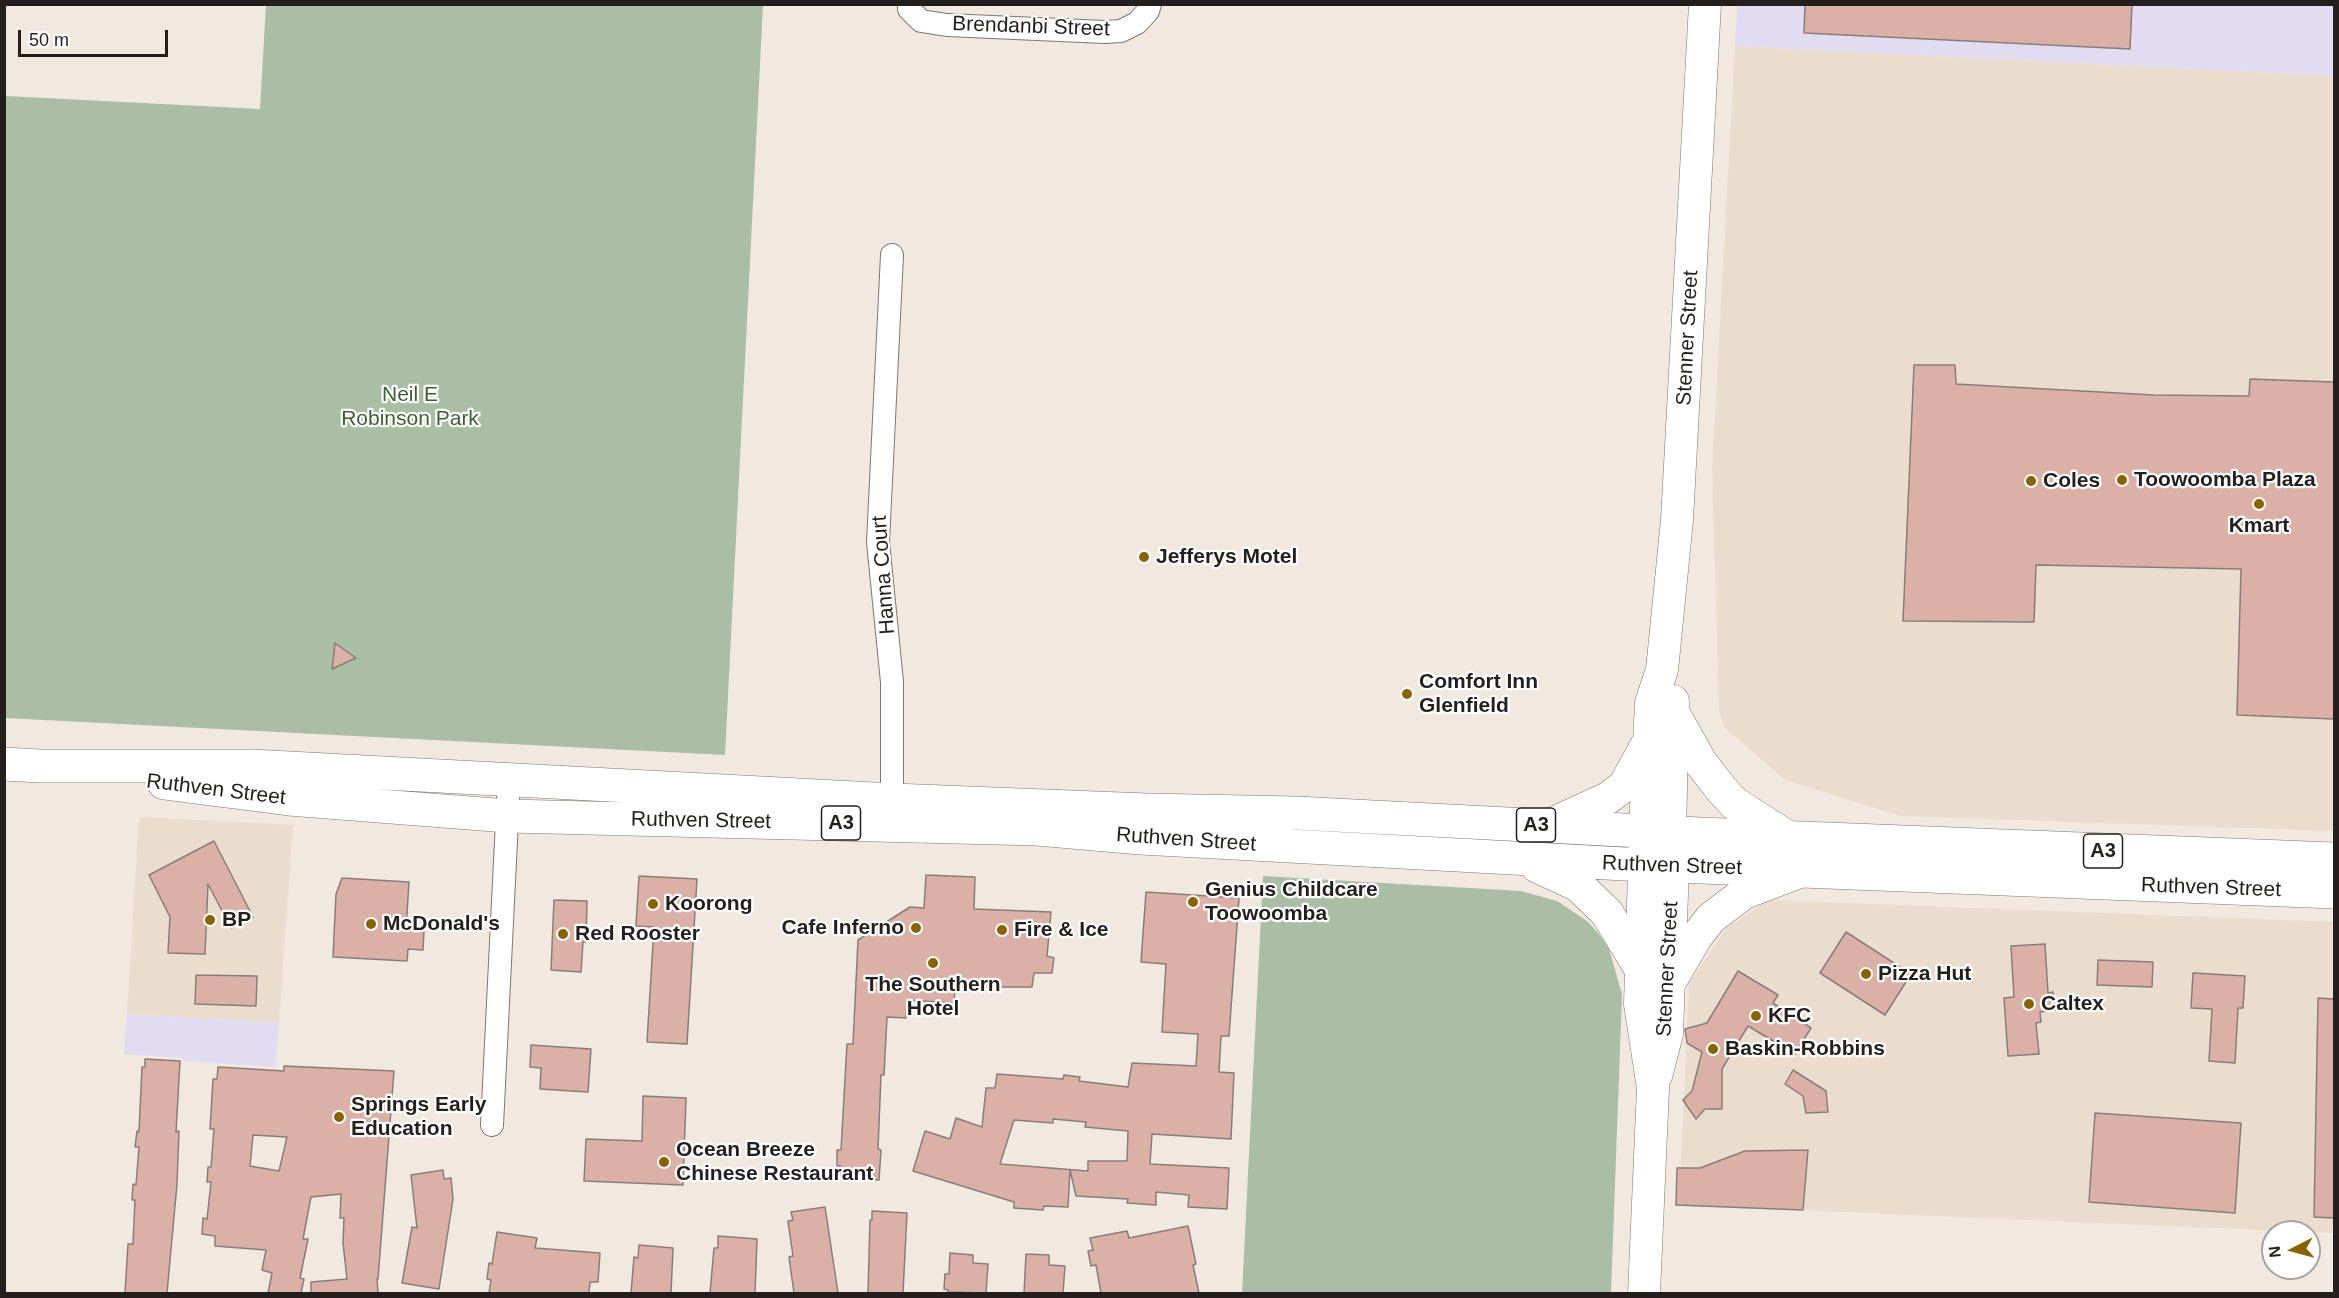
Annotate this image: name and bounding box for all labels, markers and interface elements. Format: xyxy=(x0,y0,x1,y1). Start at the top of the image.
street label: Brendanbi Street xyxy=(952,12,1110,42)
scale bar xyxy=(21,18,171,56)
text: 50 m xyxy=(29,30,69,50)
street label: Stenner Street xyxy=(1672,270,1704,406)
park label: Neil E Robinson Park xyxy=(341,382,479,432)
place label: Toowoomba Plaza xyxy=(2134,467,2316,493)
place label: Coles xyxy=(2043,468,2100,494)
marker: Toowoomba Plaza xyxy=(2115,473,2129,487)
marker: Coles xyxy=(2024,474,2038,488)
marker: Kmart xyxy=(2252,497,2266,511)
place label: Kmart xyxy=(2229,513,2289,539)
street label: Hanna Court xyxy=(867,515,901,635)
place label: Jefferys Motel xyxy=(1156,544,1297,570)
marker: Jefferys Motel xyxy=(1137,550,1151,564)
place label: Comfort Inn Glenfield xyxy=(1419,669,1538,719)
marker: Comfort Inn Glenfield xyxy=(1400,687,1414,701)
street label: Ruthven Street xyxy=(145,769,287,811)
road number: A3 xyxy=(822,806,860,840)
street label: Ruthven Street xyxy=(631,807,771,835)
road number: A3 xyxy=(1516,808,1556,842)
street label: Ruthven Street xyxy=(1115,823,1257,857)
road number: A3 xyxy=(2084,834,2122,868)
street label: Ruthven Street xyxy=(1602,851,1742,881)
street label: Ruthven Street xyxy=(2141,873,2281,903)
place label: Genius Childcare Toowoomba xyxy=(1205,877,1378,927)
place label: Koorong xyxy=(665,891,752,917)
marker: Genius Childcare Toowoomba xyxy=(1186,895,1200,909)
marker: Koorong xyxy=(646,897,660,911)
street label: Stenner Street xyxy=(1652,901,1684,1037)
place label: BP xyxy=(222,907,251,933)
place label: McDonald's xyxy=(383,911,500,937)
marker: BP xyxy=(203,913,217,927)
place label: Cafe Inferno xyxy=(781,915,904,941)
marker: McDonald's xyxy=(364,917,378,931)
place label: Fire & Ice xyxy=(1014,917,1109,943)
place label: Red Rooster xyxy=(575,921,700,947)
marker: Cafe Inferno xyxy=(909,921,923,935)
marker: Fire & Ice xyxy=(995,923,1009,937)
marker: Red Rooster xyxy=(556,927,570,941)
marker: The Southern Hotel xyxy=(926,956,940,970)
place label: Pizza Hut xyxy=(1878,961,1971,987)
marker: Pizza Hut xyxy=(1859,967,1873,981)
place label: The Southern Hotel xyxy=(865,972,1001,1022)
place label: Caltex xyxy=(2041,991,2104,1017)
marker: Caltex xyxy=(2022,997,2036,1011)
place label: KFC xyxy=(1768,1003,1811,1029)
marker: KFC xyxy=(1749,1009,1763,1023)
place label: Baskin-Robbins xyxy=(1725,1036,1885,1062)
marker: Baskin-Robbins xyxy=(1706,1042,1720,1056)
place label: Springs Early Education xyxy=(351,1092,486,1142)
marker: Springs Early Education xyxy=(332,1110,346,1124)
place label: Ocean Breeze Chinese Restaurant xyxy=(676,1137,873,1187)
marker: Ocean Breeze Chinese Restaurant xyxy=(657,1155,671,1169)
north arrow xyxy=(2261,1220,2321,1280)
text: N xyxy=(2266,1245,2284,1258)

